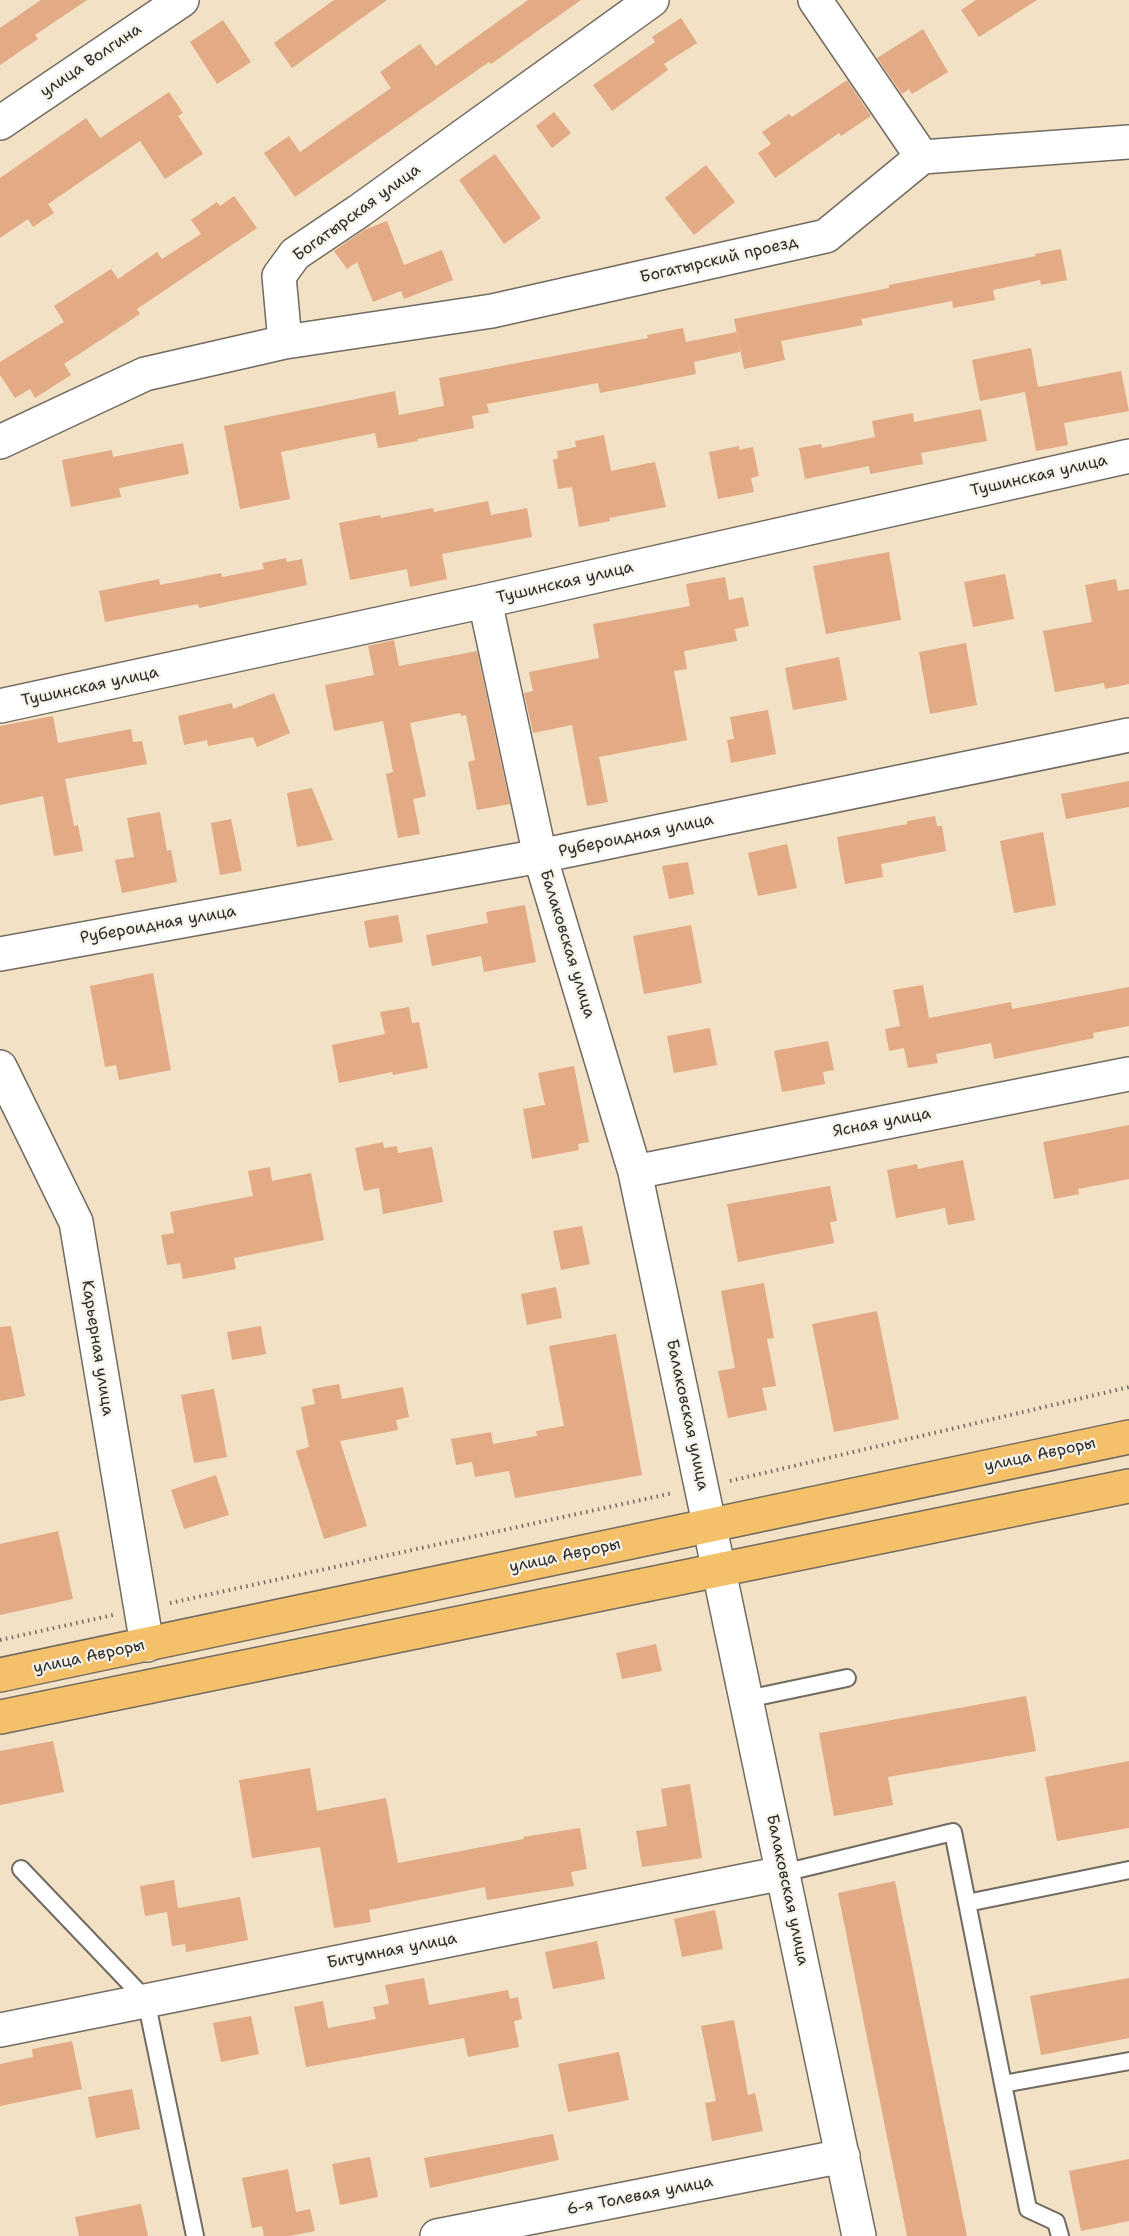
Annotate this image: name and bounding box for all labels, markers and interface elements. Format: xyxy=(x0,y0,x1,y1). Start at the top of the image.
street label: улица Волгина xyxy=(37,20,145,102)
street label: Богатырская улица xyxy=(290,160,424,266)
street label: Богатырский проезд xyxy=(638,232,800,288)
street label: Тушинская улица xyxy=(969,451,1109,501)
street label: Тушинская улица xyxy=(495,558,635,608)
street label: Тушинская улица xyxy=(20,663,160,711)
street label: Рубероидная улица xyxy=(557,810,715,862)
street label: Балаковская улица xyxy=(535,867,599,1021)
street label: Рубероидная улица xyxy=(79,902,237,948)
street label: Ясная улица xyxy=(831,1104,933,1142)
street label: Карьерная улица xyxy=(77,1279,117,1417)
street label: Балаковская улица xyxy=(662,1338,712,1492)
street label: улица Авроры xyxy=(983,1434,1097,1476)
street label: улица Авроры xyxy=(508,1535,622,1577)
street label: улица Авроры xyxy=(32,1636,146,1678)
street label: Балаковская улица xyxy=(762,1813,812,1967)
street label: Битумная улица xyxy=(326,1929,458,1973)
street label: 6-я Толевая улица xyxy=(565,2172,715,2220)

